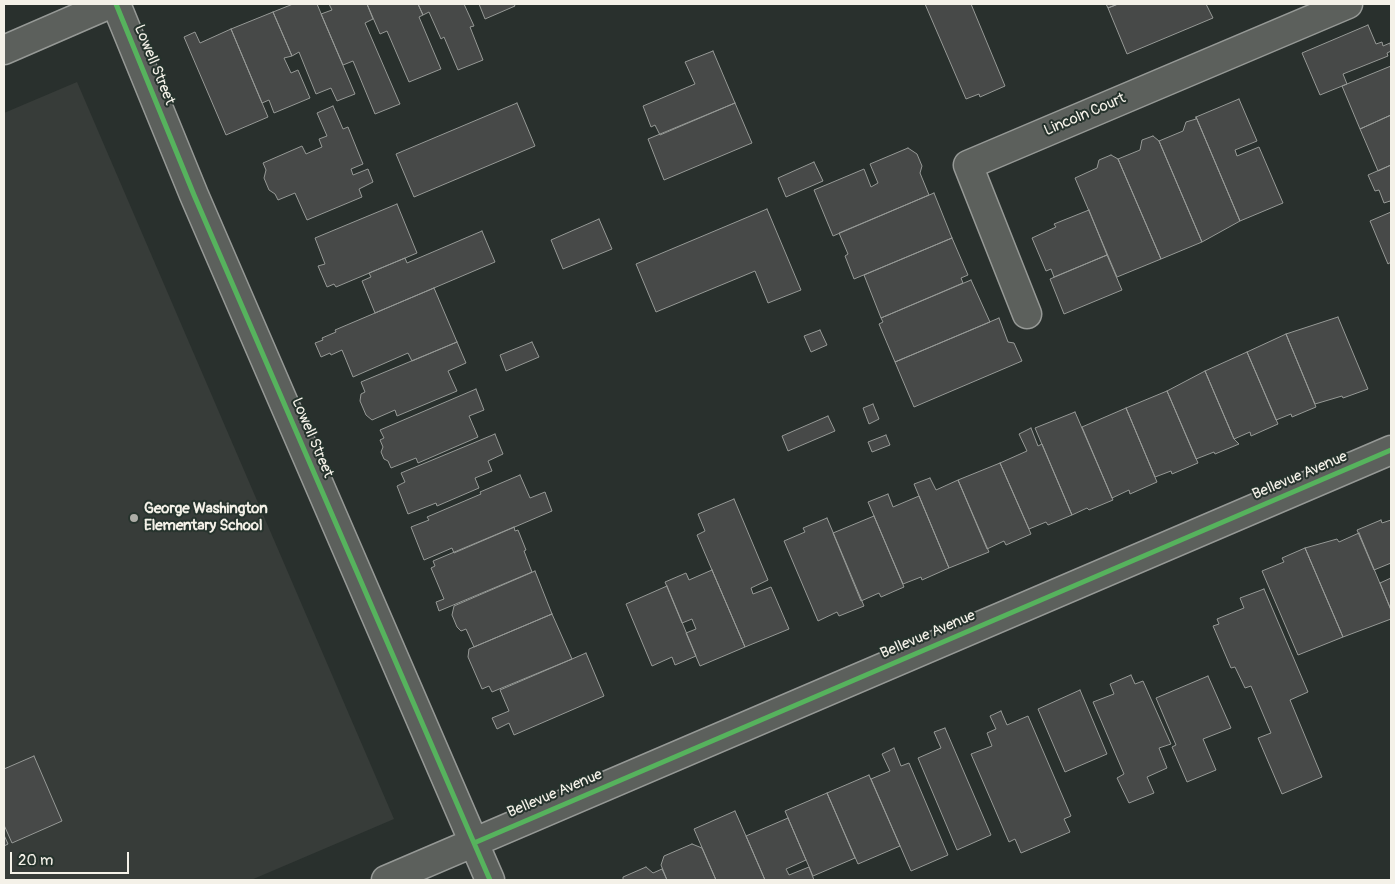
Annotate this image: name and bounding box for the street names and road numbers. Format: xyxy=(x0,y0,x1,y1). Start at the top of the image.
street label: Lowell Street xyxy=(130,22,178,108)
street label: Lincoln Court xyxy=(1042,90,1128,140)
street label: Lowell Street xyxy=(287,395,337,481)
street label: Bellevue Avenue xyxy=(1250,448,1350,504)
street label: Bellevue Avenue xyxy=(878,607,978,663)
street label: Bellevue Avenue xyxy=(505,766,605,822)

